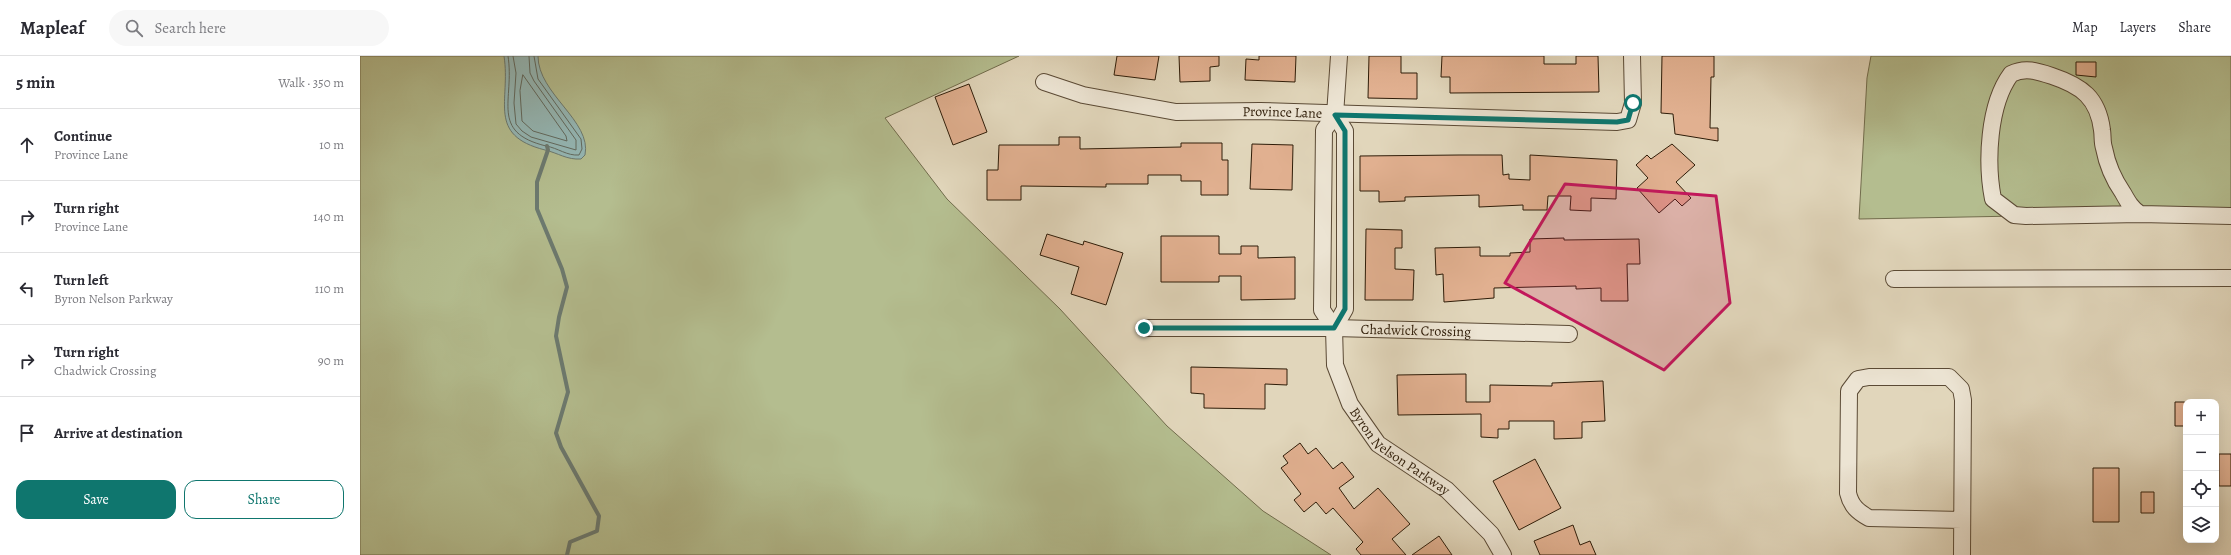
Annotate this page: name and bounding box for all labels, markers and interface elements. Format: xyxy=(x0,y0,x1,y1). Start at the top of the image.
search box xyxy=(109,10,389,46)
text: Mapleaf xyxy=(20,15,85,41)
icon: search xyxy=(123,17,145,39)
text: Search here xyxy=(155,18,226,38)
text: Map xyxy=(2072,18,2098,37)
text: Layers xyxy=(2120,18,2156,37)
text: Share xyxy=(2178,18,2211,37)
text: 5 min xyxy=(16,71,55,94)
text: Walk · 350 m xyxy=(278,74,344,91)
route start xyxy=(1624,94,1642,112)
street label: Province Lane xyxy=(1242,102,1323,123)
text: Continue xyxy=(54,126,112,146)
icon: ahead xyxy=(16,134,38,156)
text: 10 m xyxy=(319,136,344,153)
text: Province Lane xyxy=(54,146,128,163)
text: Turn right xyxy=(54,198,119,218)
icon: right xyxy=(16,206,38,228)
text: 140 m xyxy=(313,208,344,225)
text: Province Lane xyxy=(54,218,128,235)
text: Turn left xyxy=(54,270,109,290)
icon: left xyxy=(16,278,38,300)
text: 110 m xyxy=(315,280,344,297)
text: Byron Nelson Parkway xyxy=(54,290,173,307)
route end xyxy=(1135,319,1153,337)
street label: Chadwick Crossing xyxy=(1361,320,1471,341)
text: Turn right xyxy=(54,342,119,362)
icon: right xyxy=(16,350,38,372)
text: 90 m xyxy=(318,352,344,369)
text: Chadwick Crossing xyxy=(54,362,156,379)
map controls xyxy=(2183,399,2219,543)
button: + xyxy=(2183,399,2219,435)
street label: Byron Nelson Parkway xyxy=(1345,404,1454,500)
icon: arrive xyxy=(16,422,38,444)
text: Arrive at destination xyxy=(54,423,183,443)
button: − xyxy=(2183,435,2219,471)
button: locate xyxy=(2183,471,2219,507)
button: Save xyxy=(16,480,176,519)
button: Share xyxy=(184,480,344,519)
button: layers xyxy=(2183,507,2219,543)

